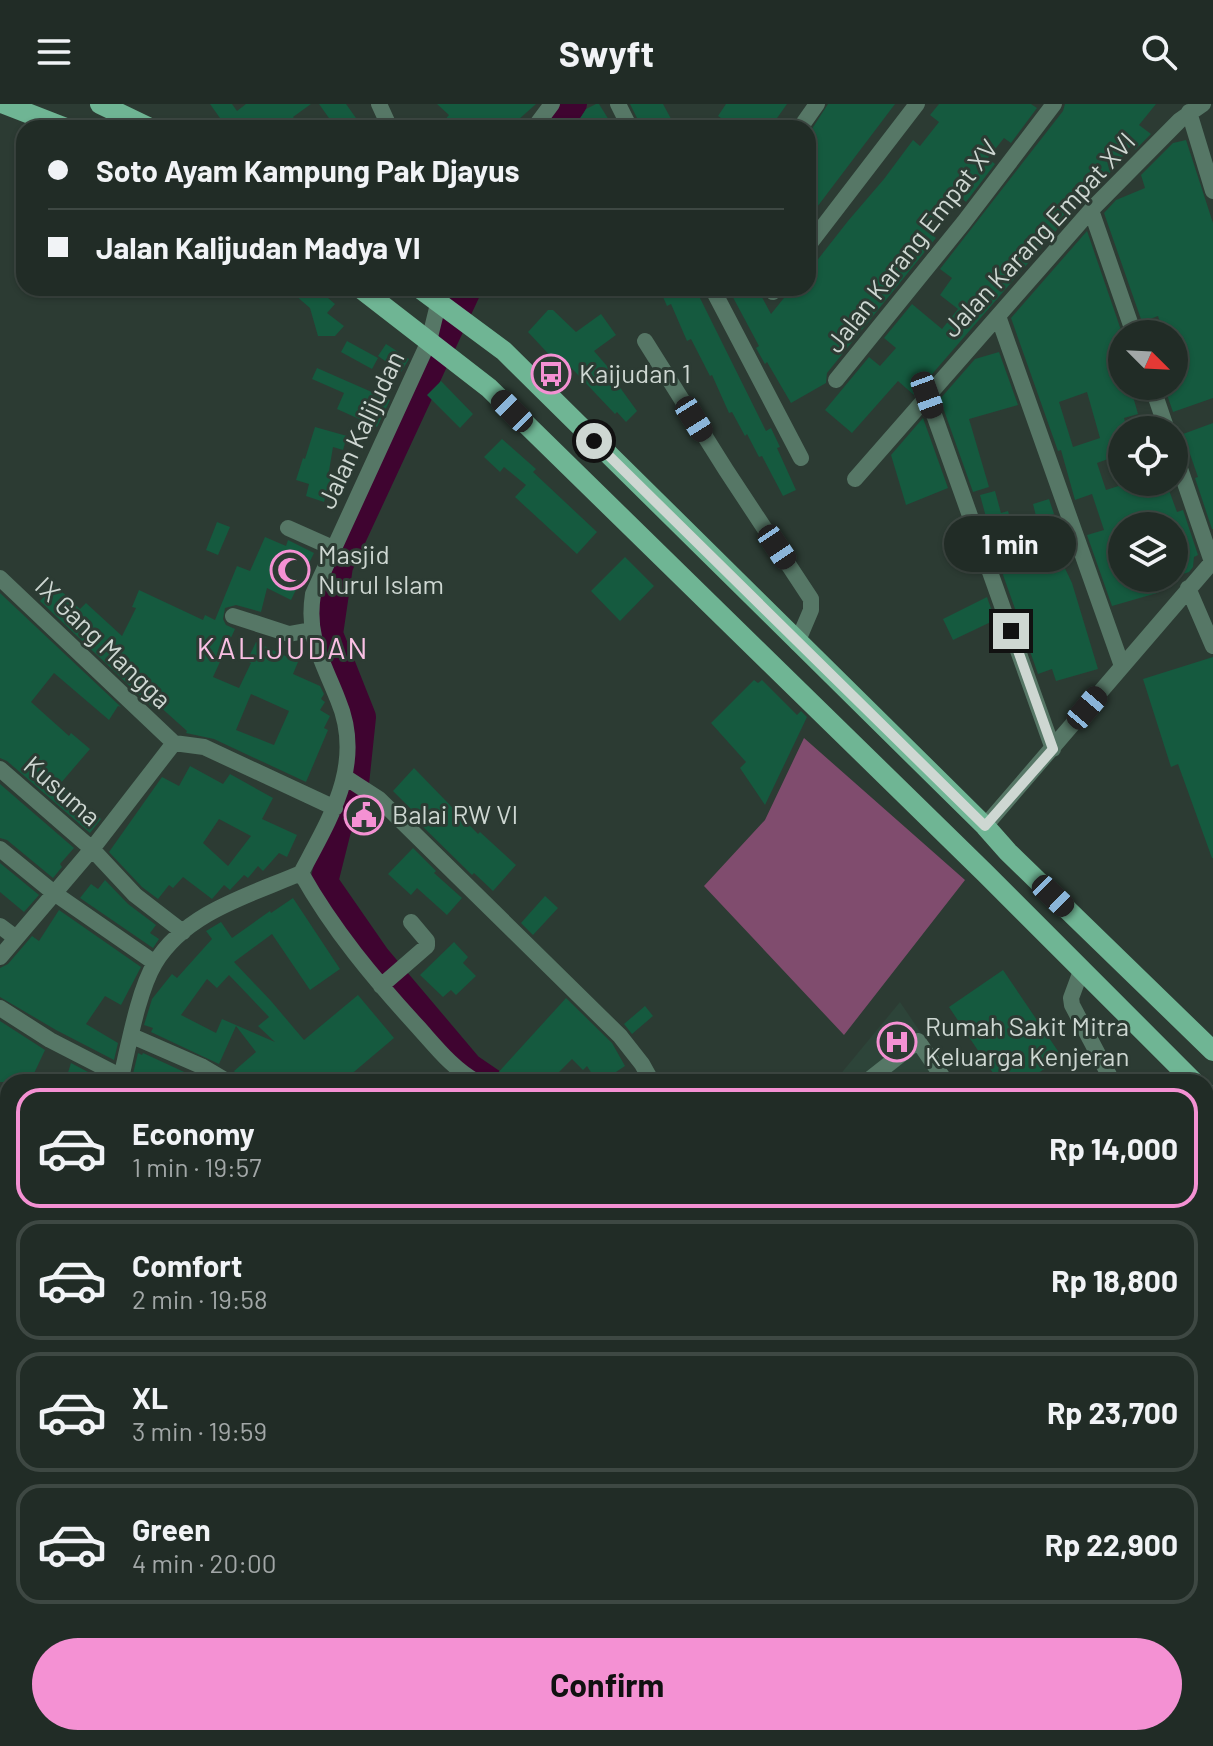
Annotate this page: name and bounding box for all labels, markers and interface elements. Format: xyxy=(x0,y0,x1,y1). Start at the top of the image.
icon: menu xyxy=(32,30,76,74)
icon: search xyxy=(1137,30,1181,74)
text: Swyft xyxy=(559,31,654,74)
street label: Jalan Karang Empat XVI xyxy=(935,125,1141,343)
street label: Jalan Karang Empat XV xyxy=(818,132,1004,358)
text: Soto Ayam Kampung Pak Djayus xyxy=(96,152,520,188)
text: Jalan Kalijudan Madya VI xyxy=(96,229,421,265)
north arrow xyxy=(1108,320,1188,400)
map controls xyxy=(1108,320,1188,592)
street label: Jalan Kalijudan xyxy=(310,346,410,513)
bus stop icon: Kaijudan 1 xyxy=(530,353,572,395)
place label: Kaijudan 1 xyxy=(579,357,691,388)
car xyxy=(908,368,946,422)
car xyxy=(487,386,537,436)
car xyxy=(671,392,717,446)
button: locate xyxy=(1108,416,1188,496)
route start xyxy=(576,423,612,459)
button: layers xyxy=(1108,512,1188,592)
callout: 1 min xyxy=(945,515,1077,571)
car xyxy=(754,520,800,574)
text: 1 min xyxy=(982,528,1038,559)
place label: Masjid Nurul Islam xyxy=(318,538,444,599)
mosque icon: Masjid Nurul Islam xyxy=(269,549,311,591)
street label: IX Gang Mangga xyxy=(30,569,178,714)
route end xyxy=(993,613,1029,649)
district label: KALIJUDAN xyxy=(196,629,370,665)
car xyxy=(1062,682,1112,734)
street label: Kusuma xyxy=(18,748,108,831)
public building icon: Balai RW VI xyxy=(343,794,385,836)
place label: Balai RW VI xyxy=(392,798,518,829)
car xyxy=(1027,871,1079,921)
place label: Rumah Sakit Mitra Keluarga Kenjeran xyxy=(925,1010,1129,1071)
hospital icon: Rumah Sakit Mitra Keluarga Kenjeran xyxy=(876,1021,918,1063)
icon: car xyxy=(36,1112,108,1184)
text: Economy xyxy=(132,1115,255,1151)
text: Rp 14,000 xyxy=(1049,1130,1178,1166)
text: 1 min · 19:57 xyxy=(132,1151,261,1182)
icon: car xyxy=(36,1244,108,1316)
text: Comfort xyxy=(132,1247,242,1283)
text: Rp 18,800 xyxy=(1051,1262,1178,1298)
text: 2 min · 19:58 xyxy=(132,1283,268,1314)
icon: car xyxy=(36,1376,108,1448)
text: XL xyxy=(132,1379,168,1415)
text: Rp 23,700 xyxy=(1047,1394,1178,1430)
text: 3 min · 19:59 xyxy=(132,1415,267,1446)
icon: car xyxy=(36,1508,108,1580)
text: Green xyxy=(132,1511,211,1547)
text: Rp 22,900 xyxy=(1045,1526,1178,1562)
text: 4 min · 20:00 xyxy=(132,1547,276,1578)
button: Confirm xyxy=(32,1638,1182,1730)

